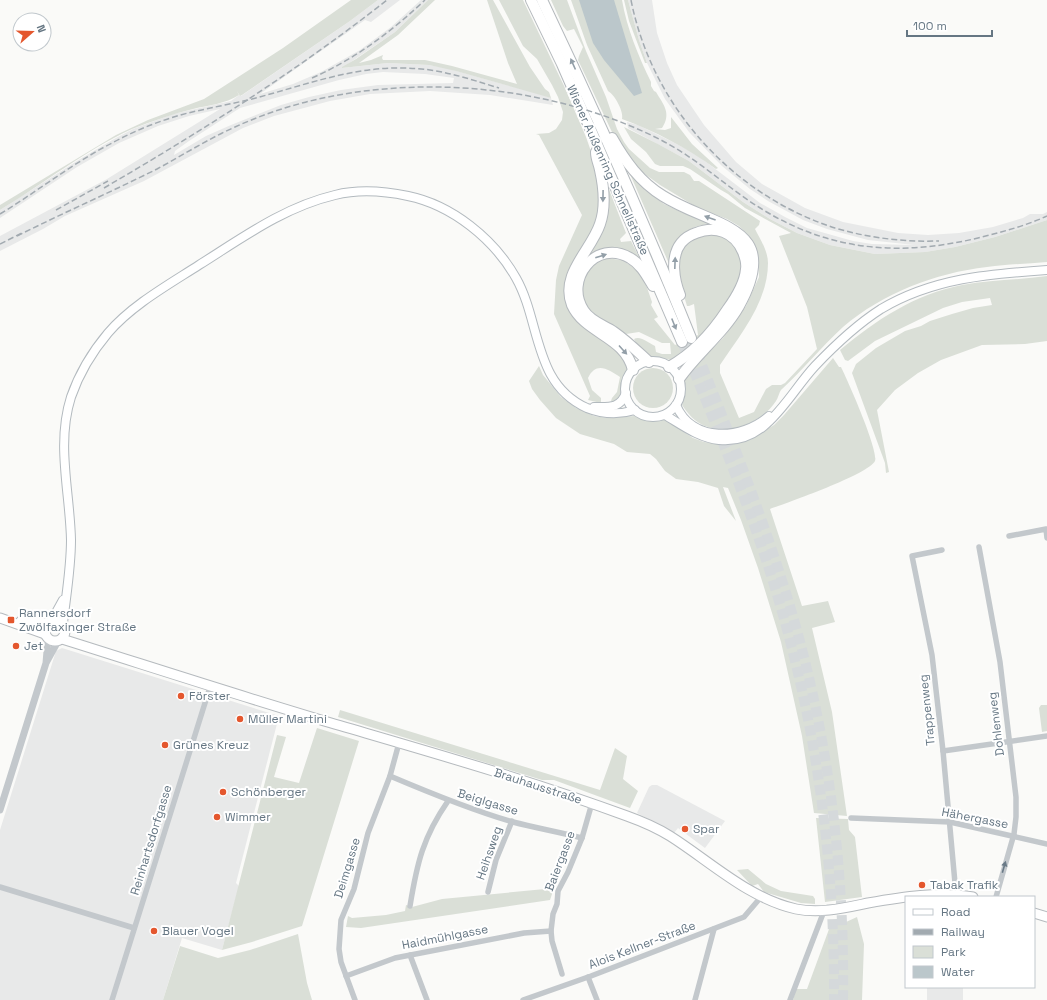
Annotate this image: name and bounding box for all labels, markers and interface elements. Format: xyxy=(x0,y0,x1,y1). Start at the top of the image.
north arrow xyxy=(12,12,52,52)
scale bar xyxy=(907,12,992,38)
text: 100 m xyxy=(913,18,947,34)
text: N xyxy=(34,23,49,34)
one-way arrow xyxy=(570,58,576,70)
street label: Wiener Außenring Schnellstraße xyxy=(563,82,653,258)
one-way arrow xyxy=(600,190,607,202)
one-way arrow xyxy=(704,215,716,221)
one-way arrow xyxy=(596,253,608,259)
one-way arrow xyxy=(671,257,678,269)
one-way arrow xyxy=(672,318,678,330)
one-way arrow xyxy=(618,345,627,355)
place label: Rannersdorf Zwölfaxinger Straße xyxy=(19,605,136,635)
marker: Rannersdorf Zwölfaxinger Straße xyxy=(6,615,16,625)
place label: Jet xyxy=(24,638,43,654)
marker: Jet xyxy=(11,641,21,651)
street label: Trappenweg xyxy=(915,674,939,746)
place label: Förster xyxy=(189,688,231,704)
marker: Förster xyxy=(176,691,186,701)
street label: Dohlenweg xyxy=(984,691,1008,757)
place label: Müller Martini xyxy=(248,711,327,727)
marker: Müller Martini xyxy=(235,714,245,724)
place label: Grünes Kreuz xyxy=(173,737,249,753)
marker: Grünes Kreuz xyxy=(160,740,170,750)
street label: Brauhausstraße xyxy=(492,764,584,808)
street label: Reinhartsdorfgasse xyxy=(127,783,175,897)
place label: Schönberger xyxy=(231,784,307,800)
street label: Beiglgasse xyxy=(456,785,520,819)
marker: Schönberger xyxy=(218,787,228,797)
street label: Hähergasse xyxy=(940,804,1010,832)
place label: Wimmer xyxy=(225,809,271,825)
marker: Wimmer xyxy=(212,812,222,822)
place label: Spar xyxy=(693,821,720,837)
street label: Heihsweg xyxy=(472,824,506,882)
marker: Spar xyxy=(680,824,690,834)
street label: Baiergasse xyxy=(541,828,579,894)
street label: Deimgasse xyxy=(330,836,364,900)
one-way arrow xyxy=(1001,861,1007,873)
place label: Tabak Trafik xyxy=(930,877,999,893)
marker: Tabak Trafik xyxy=(917,880,927,890)
legend xyxy=(905,896,1035,988)
text: Road xyxy=(941,904,970,920)
street label: Alois Kellner-Straße xyxy=(586,917,698,973)
street label: Haidmühlgasse xyxy=(400,921,490,953)
place label: Blauer Vogel xyxy=(162,923,234,939)
text: Railway xyxy=(941,924,985,940)
marker: Blauer Vogel xyxy=(149,926,159,936)
text: Park xyxy=(941,944,966,960)
text: Water xyxy=(941,964,975,980)

